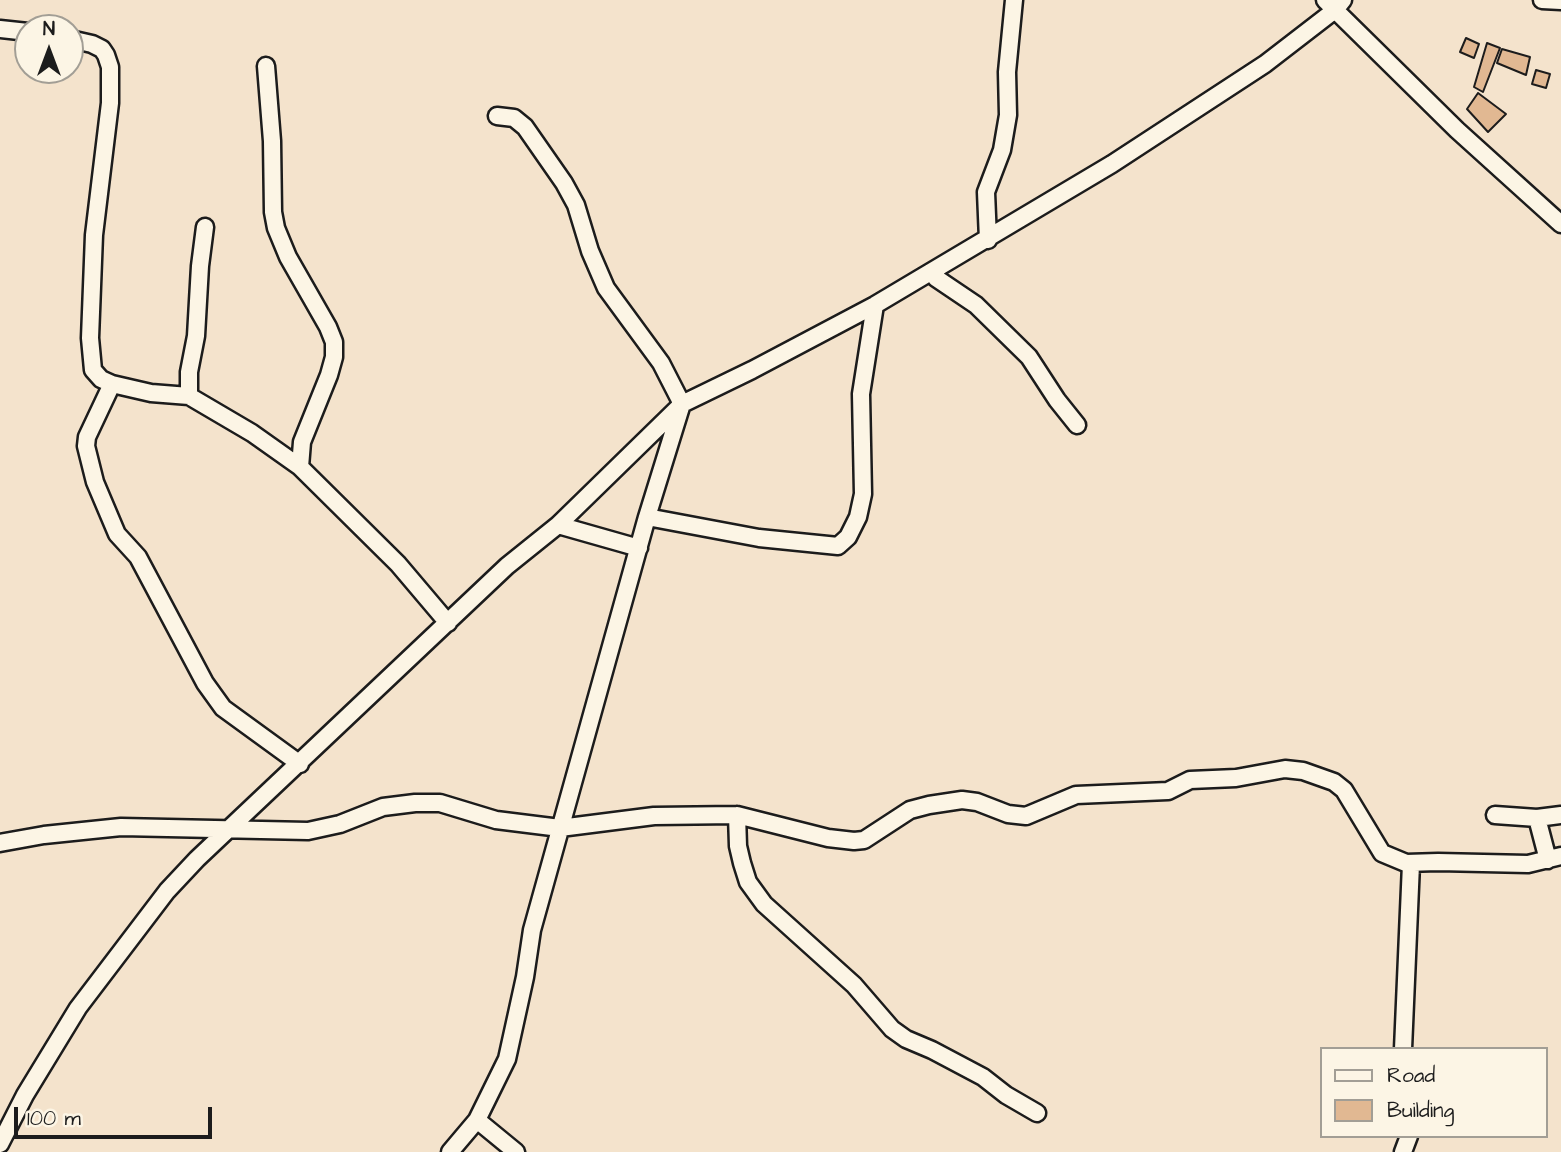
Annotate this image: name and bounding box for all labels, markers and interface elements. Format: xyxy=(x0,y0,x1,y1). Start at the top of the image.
north arrow xyxy=(14,14,84,84)
text: N xyxy=(43,16,55,43)
legend xyxy=(1320,1047,1547,1138)
text: Road xyxy=(1387,1061,1435,1090)
scale bar xyxy=(18,1092,215,1136)
text: Building xyxy=(1387,1096,1454,1125)
text: 100 m xyxy=(27,1104,81,1133)

